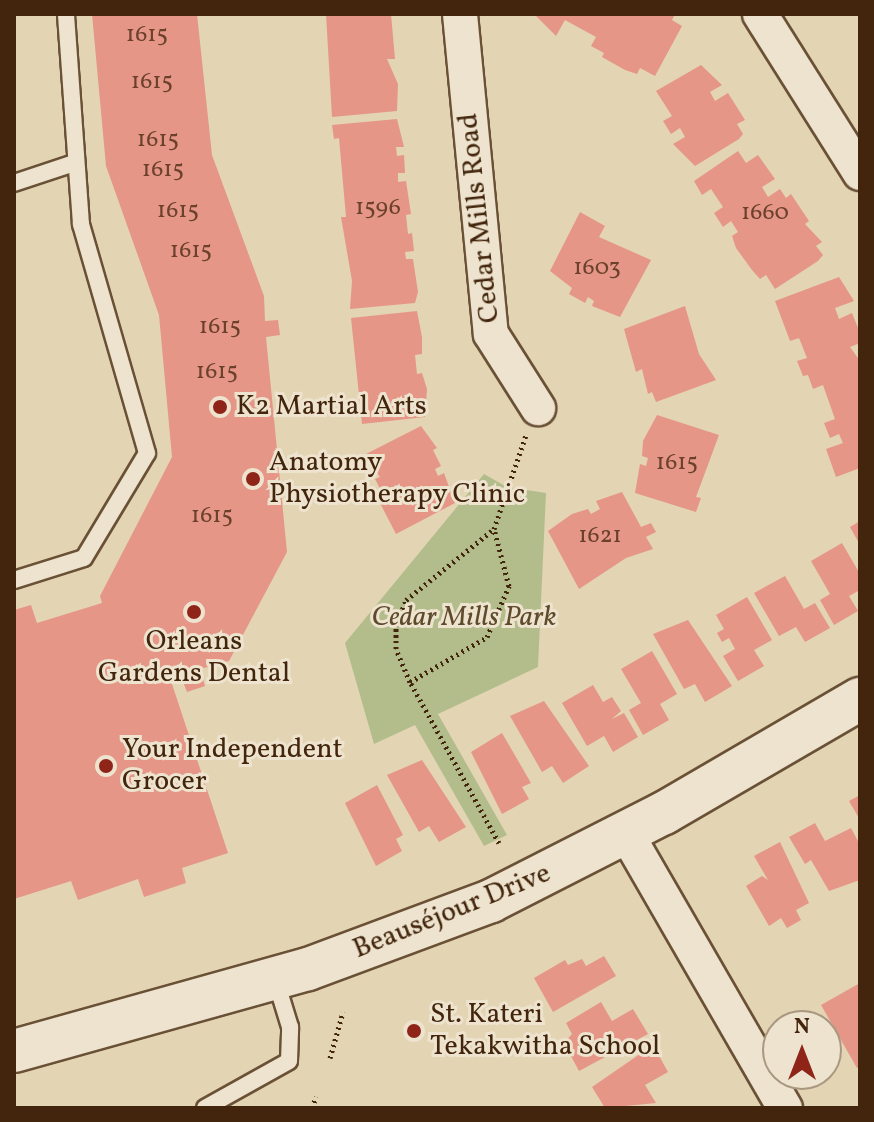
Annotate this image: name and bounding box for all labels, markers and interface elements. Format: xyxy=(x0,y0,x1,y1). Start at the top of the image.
house number: 1615 xyxy=(126,22,168,50)
house number: 1615 xyxy=(131,69,173,97)
street label: Cedar Mills Road xyxy=(452,111,508,325)
house number: 1615 xyxy=(137,127,179,155)
house number: 1615 xyxy=(142,157,184,185)
house number: 1596 xyxy=(355,195,401,223)
house number: 1615 xyxy=(157,198,199,226)
house number: 1660 xyxy=(741,200,789,228)
house number: 1615 xyxy=(170,238,212,266)
house number: 1603 xyxy=(573,255,621,283)
house number: 1615 xyxy=(199,314,241,342)
house number: 1615 xyxy=(196,359,238,387)
place label: K2 Martial Arts xyxy=(236,390,427,424)
marker: K2 Martial Arts xyxy=(211,398,229,416)
place label: Anatomy Physiotherapy Clinic xyxy=(269,446,526,512)
house number: 1615 xyxy=(656,450,698,478)
marker: Anatomy Physiotherapy Clinic xyxy=(244,470,262,488)
house number: 1615 xyxy=(191,503,233,531)
house number: 1621 xyxy=(578,523,622,551)
park label: Cedar Mills Park xyxy=(372,601,556,635)
marker: Orleans Gardens Dental xyxy=(185,603,203,621)
place label: Orleans Gardens Dental xyxy=(98,625,290,691)
place label: Your Independent Grocer xyxy=(122,733,342,799)
marker: Your Independent Grocer xyxy=(97,757,115,775)
street label: Beauséjour Drive xyxy=(348,857,556,967)
place label: St. Kateri Tekakwitha School xyxy=(430,998,660,1064)
north arrow xyxy=(762,1010,842,1090)
text: N xyxy=(794,1012,810,1043)
marker: St. Kateri Tekakwitha School xyxy=(405,1022,423,1040)

